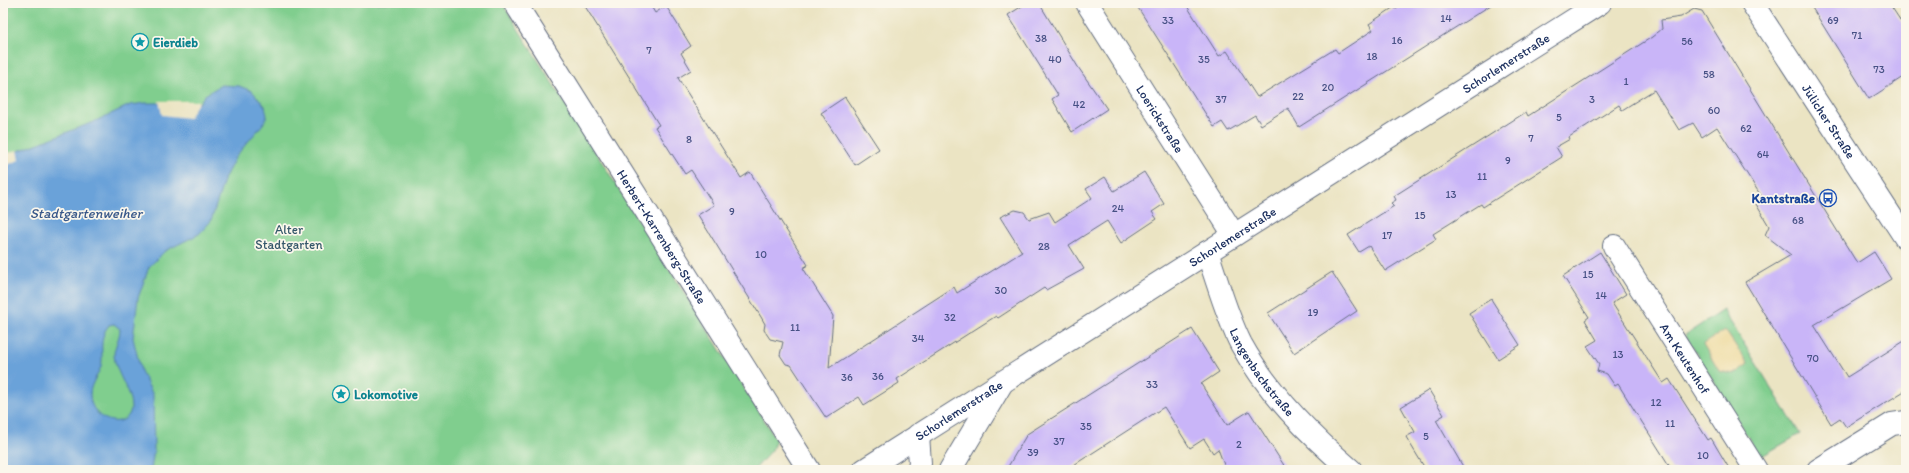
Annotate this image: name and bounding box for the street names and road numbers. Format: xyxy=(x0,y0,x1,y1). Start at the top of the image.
street label: Schorlemerstraße xyxy=(1459,30,1552,96)
street label: Jülicher Straße xyxy=(1799,81,1859,161)
street label: Loerickstraße xyxy=(1133,82,1187,155)
street label: Herbert-Karrenberg-Straße xyxy=(614,167,710,306)
street label: Schorlemerstraße xyxy=(1186,203,1279,270)
street label: Am Keutenhof xyxy=(1657,320,1713,397)
street label: Langenbachstraße xyxy=(1227,325,1298,419)
street label: Schorlemerstraße xyxy=(912,377,1005,443)

